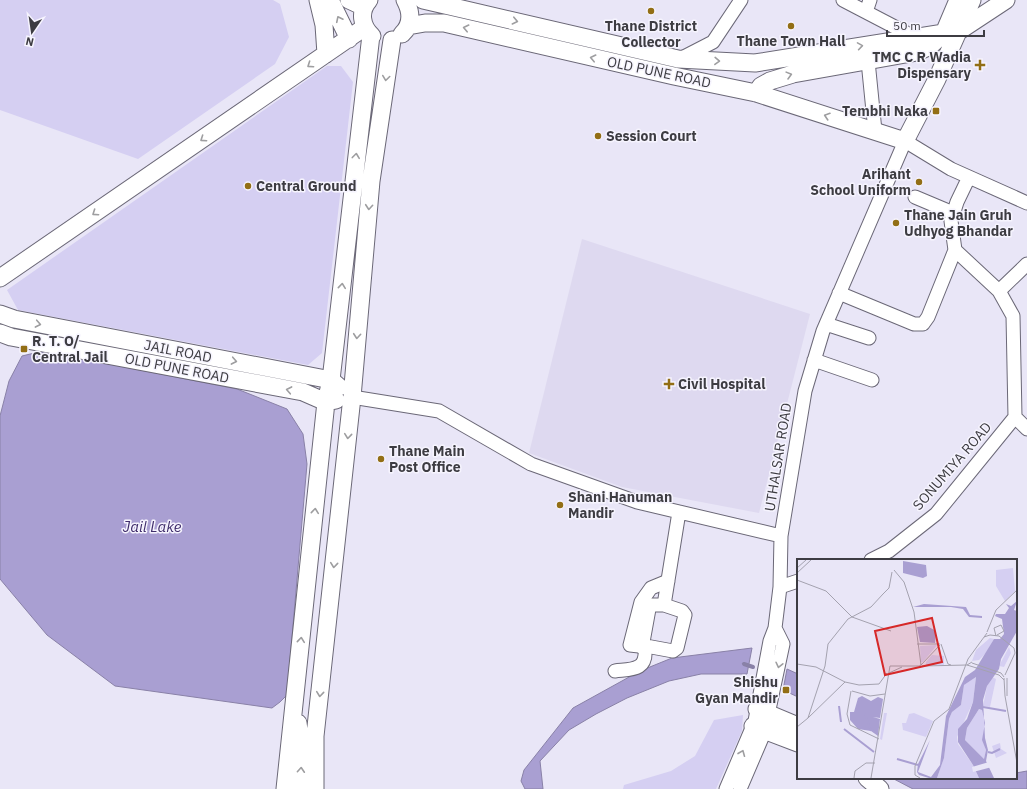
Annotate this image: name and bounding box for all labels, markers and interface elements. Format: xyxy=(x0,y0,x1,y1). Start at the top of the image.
marker: Thane District Collector xyxy=(646,6,656,16)
north arrow xyxy=(12,12,52,52)
scale bar xyxy=(887,12,984,38)
one-way arrow xyxy=(336,16,344,24)
one-way arrow xyxy=(512,17,518,25)
place label: Thane District Collector xyxy=(605,17,697,51)
text: 50 m xyxy=(893,18,921,33)
marker: Thane Town Hall xyxy=(786,21,796,31)
one-way arrow xyxy=(463,25,469,33)
place label: Thane Town Hall xyxy=(737,32,845,50)
text: N xyxy=(24,34,35,49)
one-way arrow xyxy=(857,42,863,51)
place label: TMC C R Wadia Dispensary xyxy=(872,48,972,82)
street label: OLD PUNE ROAD xyxy=(605,52,713,92)
one-way arrow xyxy=(590,54,596,62)
one-way arrow xyxy=(714,57,720,65)
marker: TMC C R Wadia Dispensary xyxy=(974,59,986,71)
one-way arrow xyxy=(307,60,314,67)
one-way arrow xyxy=(785,71,792,80)
one-way arrow xyxy=(382,75,391,81)
place label: Tembhi Naka xyxy=(842,102,928,120)
marker: Tembhi Naka xyxy=(931,106,941,116)
one-way arrow xyxy=(824,112,831,121)
place label: Session Court xyxy=(606,127,697,145)
marker: Session Court xyxy=(593,131,603,141)
one-way arrow xyxy=(200,134,207,141)
one-way arrow xyxy=(352,153,361,160)
place label: Arihant School Uniform xyxy=(810,165,911,199)
place label: Central Ground xyxy=(256,177,356,195)
marker: Arihant School Uniform xyxy=(914,177,924,187)
marker: Central Ground xyxy=(243,181,253,191)
one-way arrow xyxy=(365,204,374,210)
place label: Thane Jain Gruh Udhyog Bhandar xyxy=(904,206,1013,240)
one-way arrow xyxy=(93,208,100,215)
marker: Thane Jain Gruh Udhyog Bhandar xyxy=(891,218,901,228)
one-way arrow xyxy=(337,283,346,289)
one-way arrow xyxy=(34,319,41,328)
place label: R. T. O/ Central Jail xyxy=(32,332,108,366)
one-way arrow xyxy=(353,333,362,340)
street label: JAIL ROAD xyxy=(142,336,214,366)
marker: R. T. O/ Central Jail xyxy=(19,344,29,354)
street label: OLD PUNE ROAD xyxy=(123,349,231,387)
one-way arrow xyxy=(231,357,237,365)
place label: Civil Hospital xyxy=(678,375,765,393)
marker: Civil Hospital xyxy=(663,378,675,390)
one-way arrow xyxy=(286,386,292,394)
street label: UTHALSAR ROAD xyxy=(761,401,795,513)
street label: SONUMIYA ROAD xyxy=(909,418,995,514)
one-way arrow xyxy=(343,433,352,439)
place label: Thane Main Post Office xyxy=(389,442,465,476)
marker: Thane Main Post Office xyxy=(376,454,386,464)
place label: Shani Hanuman Mandir xyxy=(568,488,672,522)
marker: Shani Hanuman Mandir xyxy=(555,500,565,510)
one-way arrow xyxy=(310,508,319,514)
water label: Jail Lake xyxy=(123,517,182,536)
inset map xyxy=(797,559,1017,779)
one-way arrow xyxy=(329,562,338,568)
one-way arrow xyxy=(296,637,305,643)
one-way arrow xyxy=(775,661,783,668)
place label: Shishu Gyan Mandir xyxy=(695,673,778,707)
marker: Shishu Gyan Mandir xyxy=(781,685,791,695)
one-way arrow xyxy=(315,691,324,697)
one-way arrow xyxy=(737,750,745,757)
one-way arrow xyxy=(296,767,305,773)

